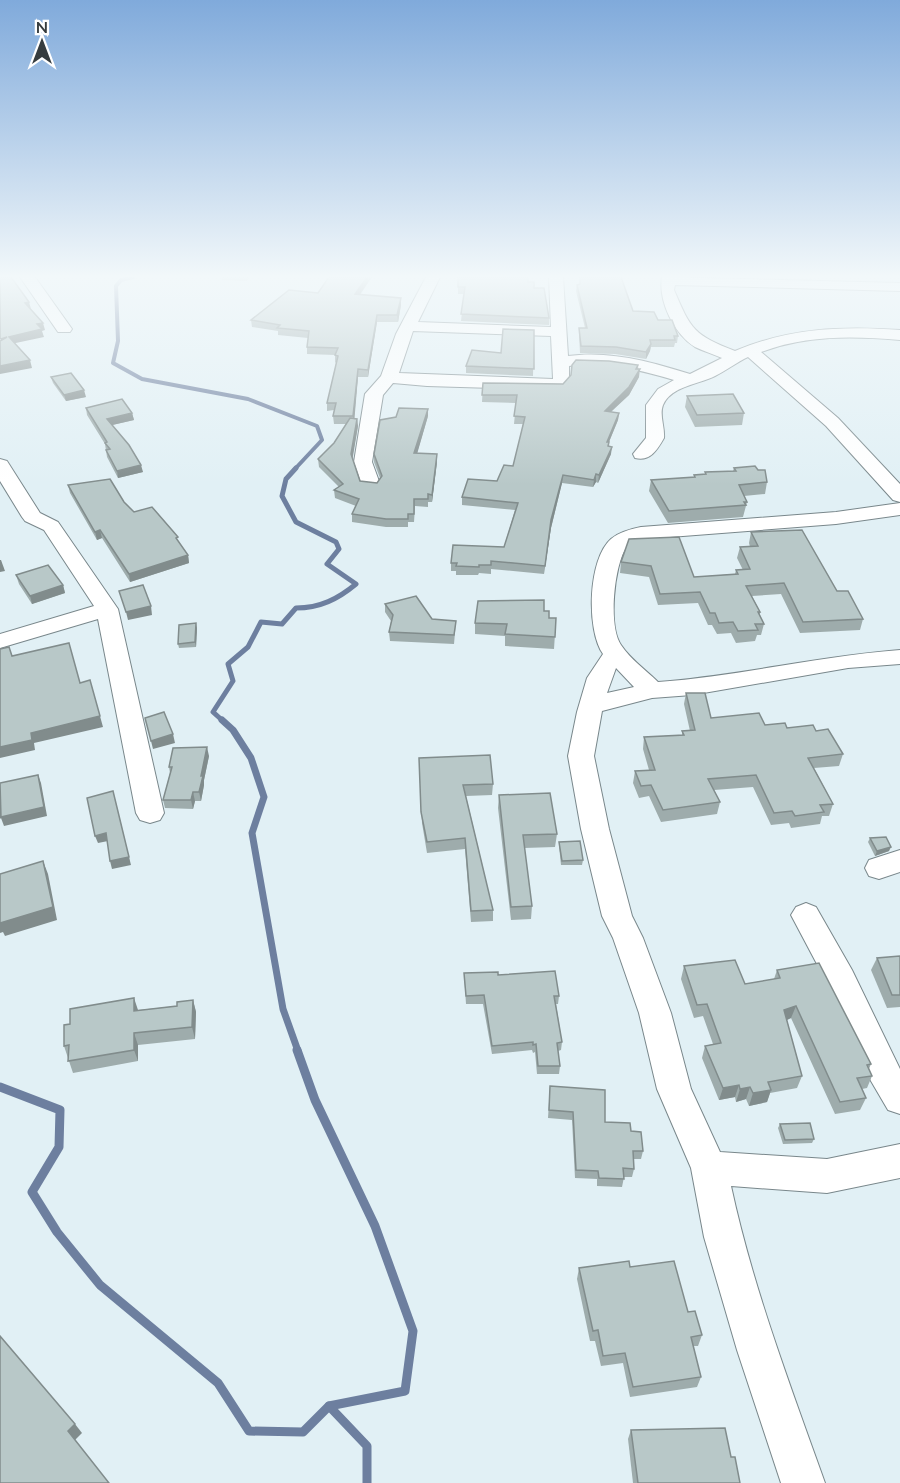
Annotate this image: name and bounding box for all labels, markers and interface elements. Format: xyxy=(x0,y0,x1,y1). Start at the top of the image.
north arrow xyxy=(12,12,72,72)
text: N xyxy=(36,17,48,36)

